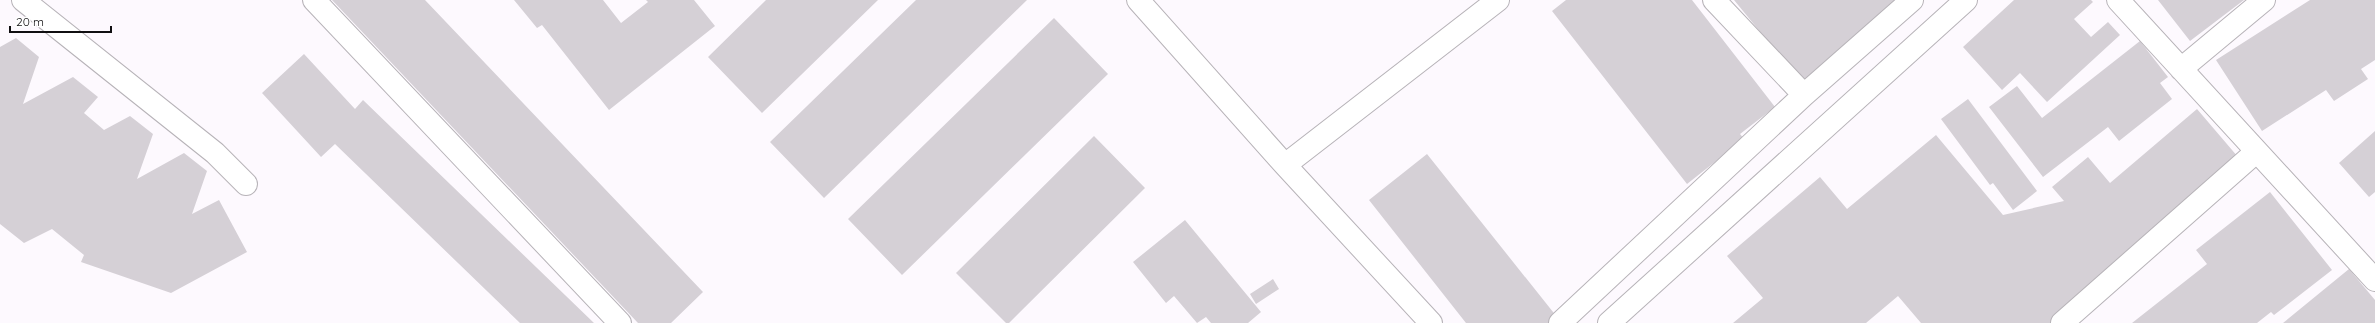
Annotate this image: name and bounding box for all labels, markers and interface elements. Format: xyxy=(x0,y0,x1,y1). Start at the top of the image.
scale bar xyxy=(10,8,111,34)
text: 20 m xyxy=(16,14,44,29)

